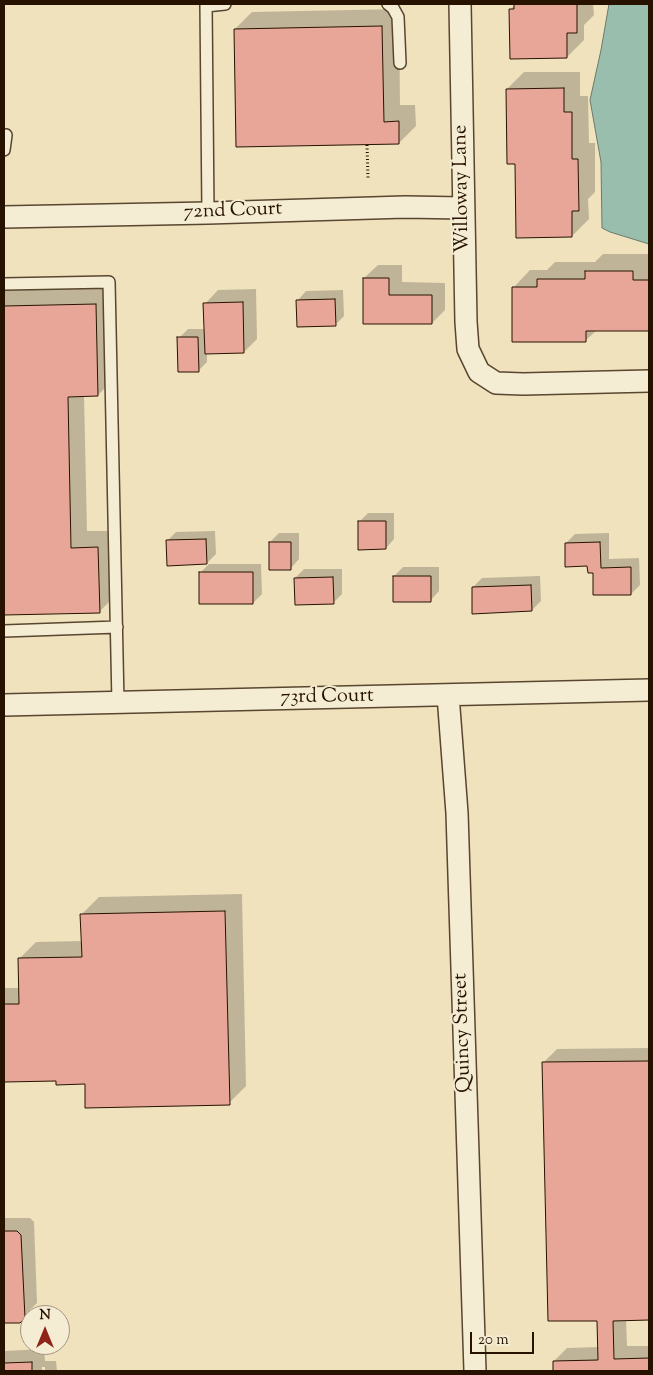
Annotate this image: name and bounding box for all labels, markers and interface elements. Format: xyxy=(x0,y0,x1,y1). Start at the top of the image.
street label: Willoway Lane xyxy=(450,125,476,253)
street label: 72nd Court xyxy=(183,198,283,226)
street label: 73rd Court xyxy=(280,685,374,711)
street label: Quincy Street xyxy=(450,973,478,1093)
north arrow xyxy=(20,1305,70,1355)
text: N xyxy=(39,1306,51,1326)
scale bar xyxy=(473,1322,537,1354)
text: 20 m xyxy=(478,1330,509,1351)

